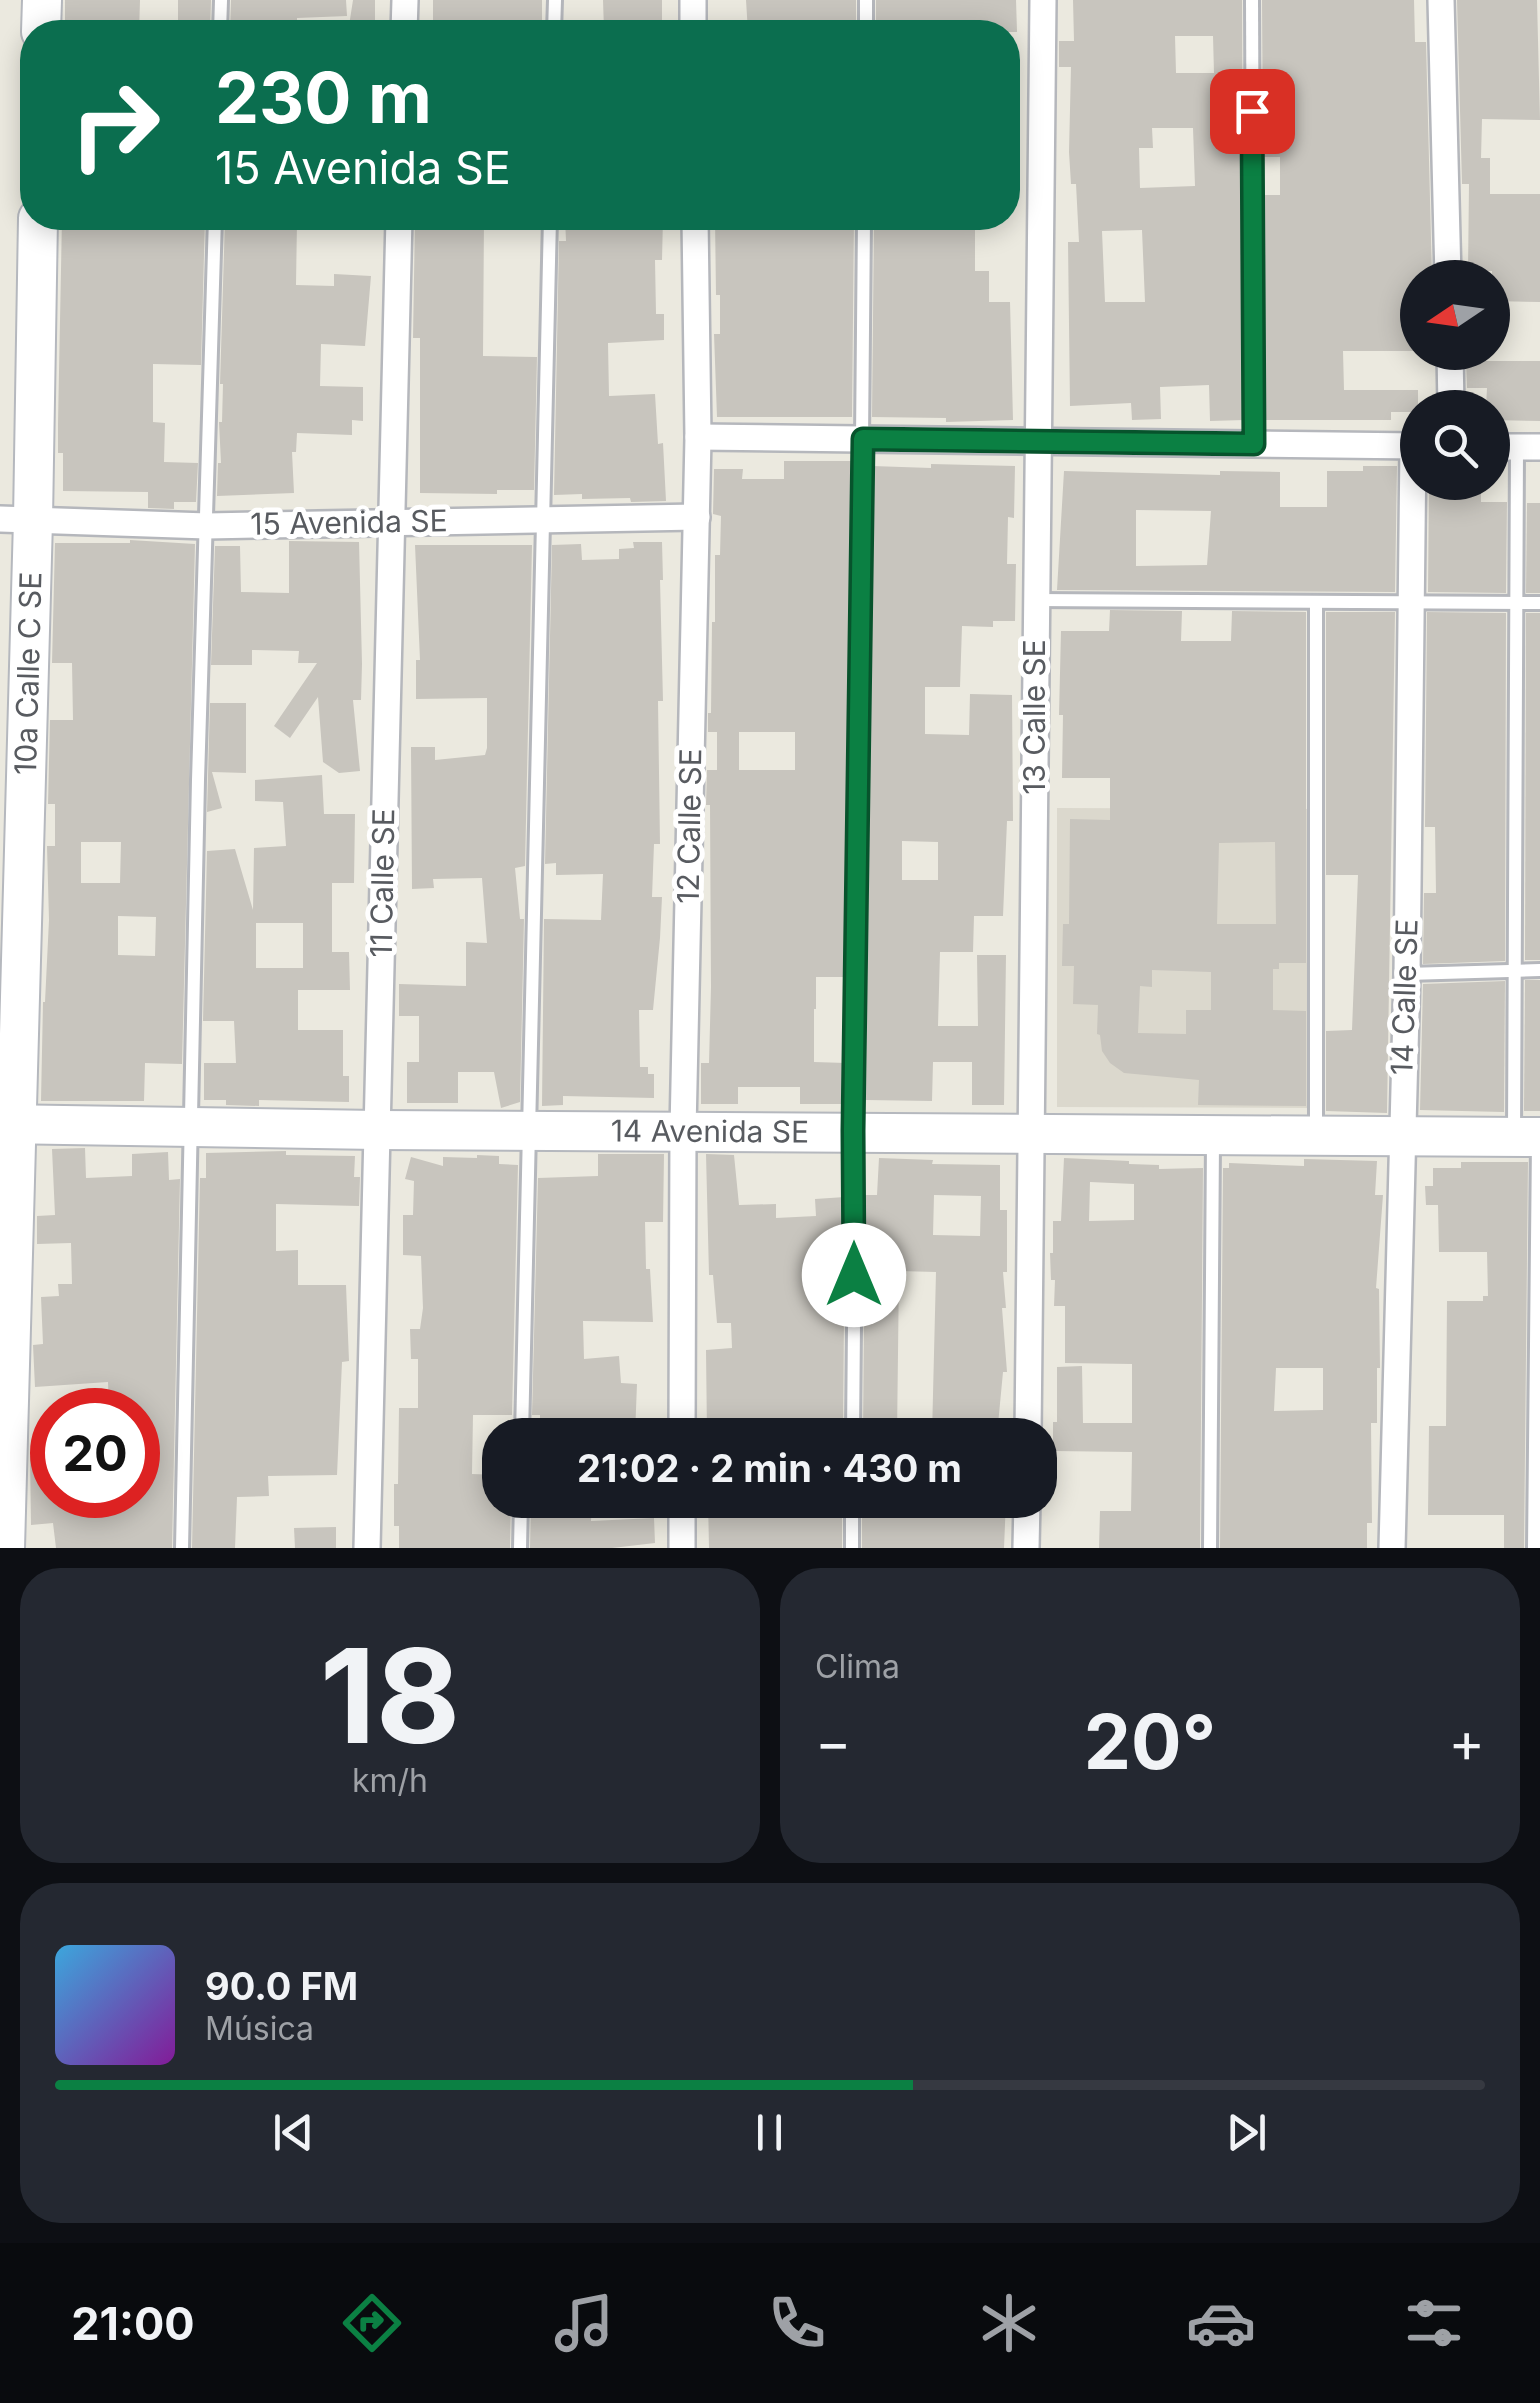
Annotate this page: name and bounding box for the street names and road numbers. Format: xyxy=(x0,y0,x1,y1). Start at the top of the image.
street label: 15 Avenida SE xyxy=(250,502,448,542)
street label: 10a Calle C SE xyxy=(7,571,49,775)
street label: 13 Calle SE xyxy=(1016,639,1052,795)
street label: 12 Calle SE xyxy=(670,748,708,904)
street label: 11 Calle SE xyxy=(363,808,401,958)
street label: 14 Calle SE xyxy=(1383,918,1425,1076)
street label: 14 Avenida SE xyxy=(611,1112,809,1150)

